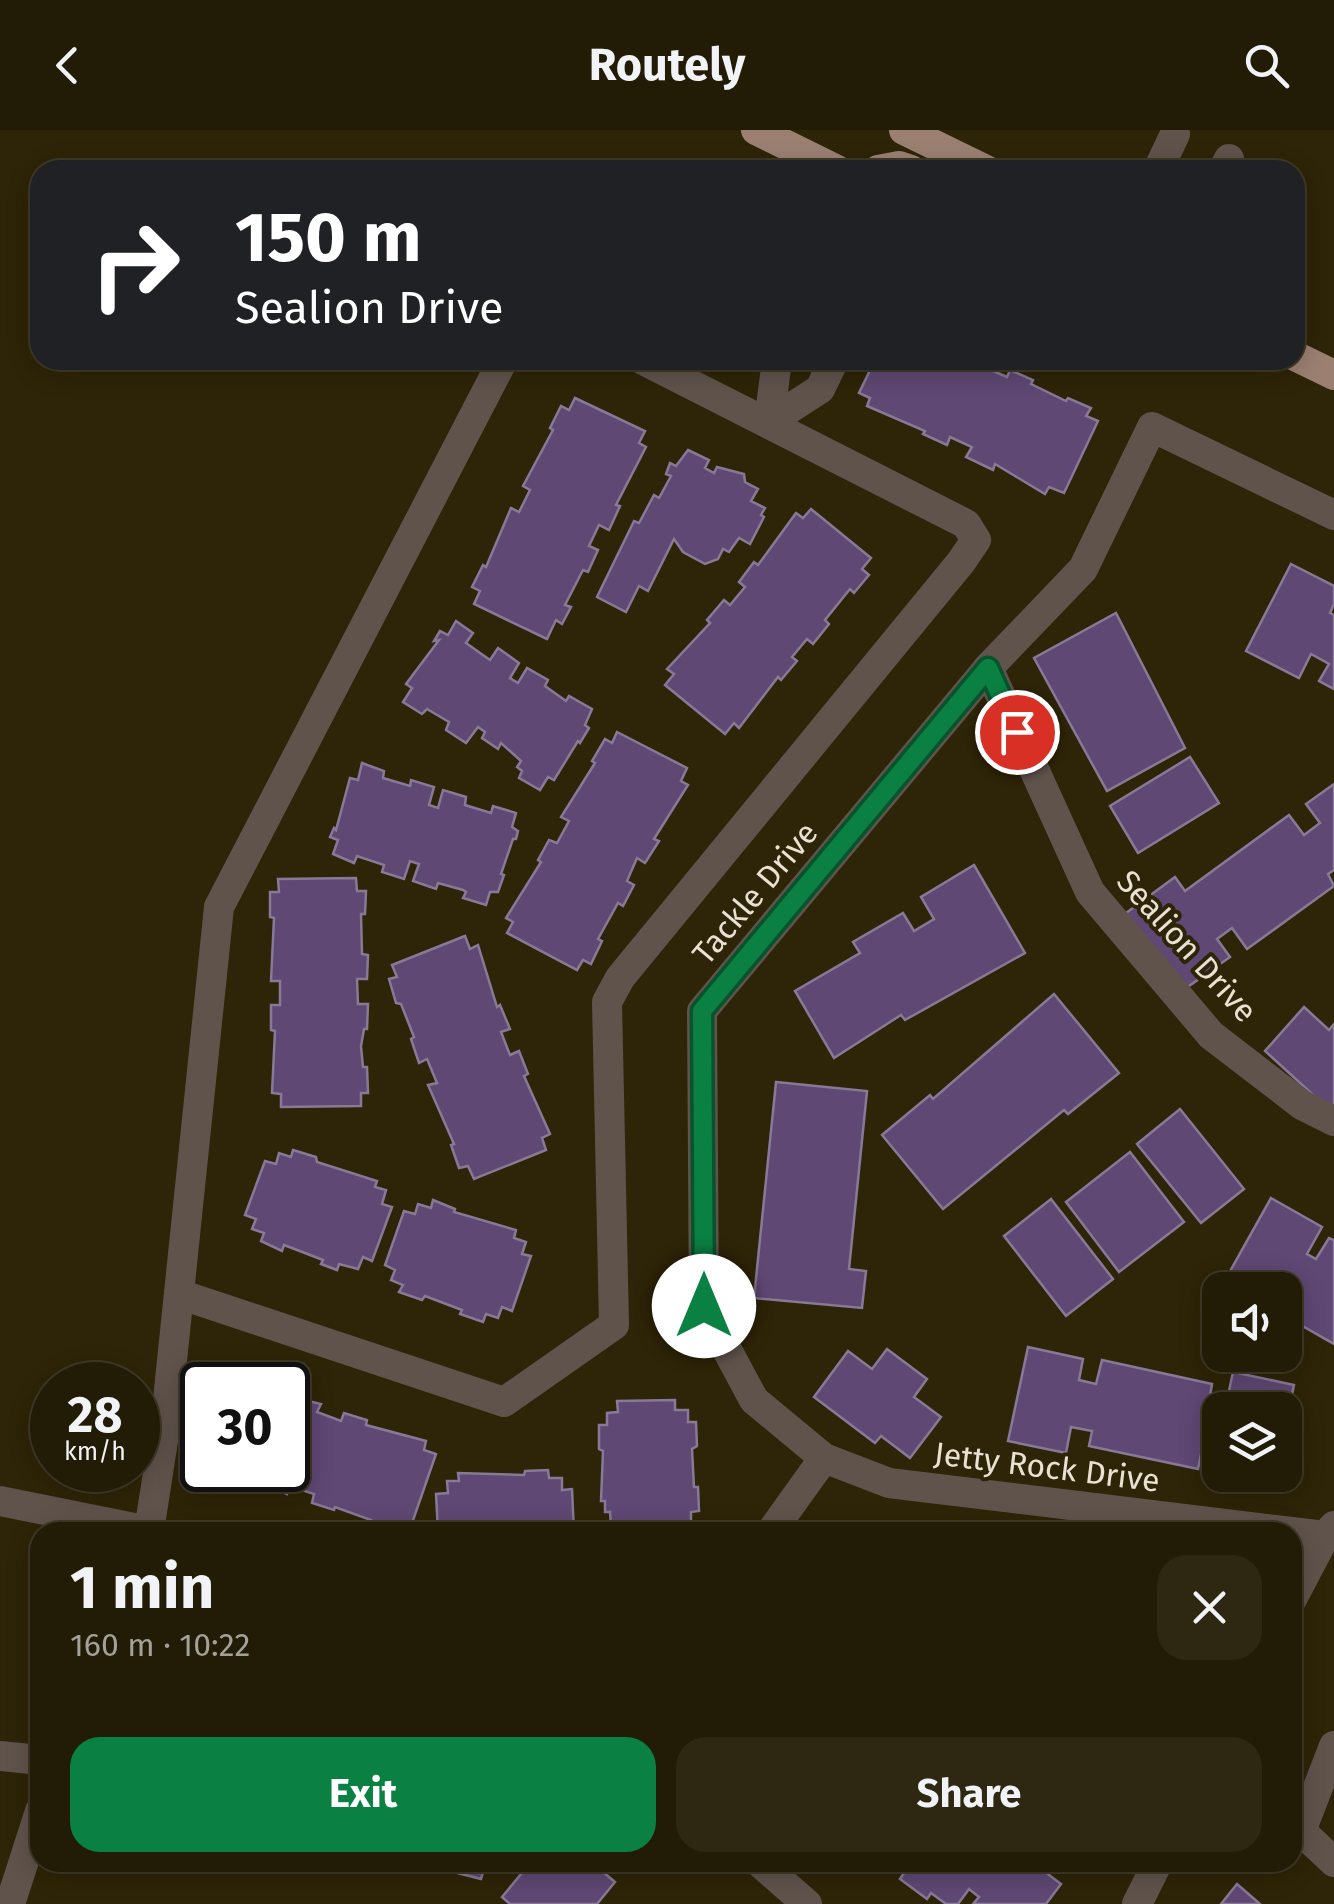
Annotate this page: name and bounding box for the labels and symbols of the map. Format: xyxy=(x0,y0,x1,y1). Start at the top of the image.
pin xyxy=(975,690,1060,775)
street label: Tackle Drive xyxy=(684,814,826,972)
street label: Sealion Drive xyxy=(1109,862,1265,1030)
position arrow xyxy=(652,1254,756,1358)
speed limit sign: 30 xyxy=(180,1362,310,1492)
street label: Jetty Rock Drive xyxy=(932,1434,1162,1500)

